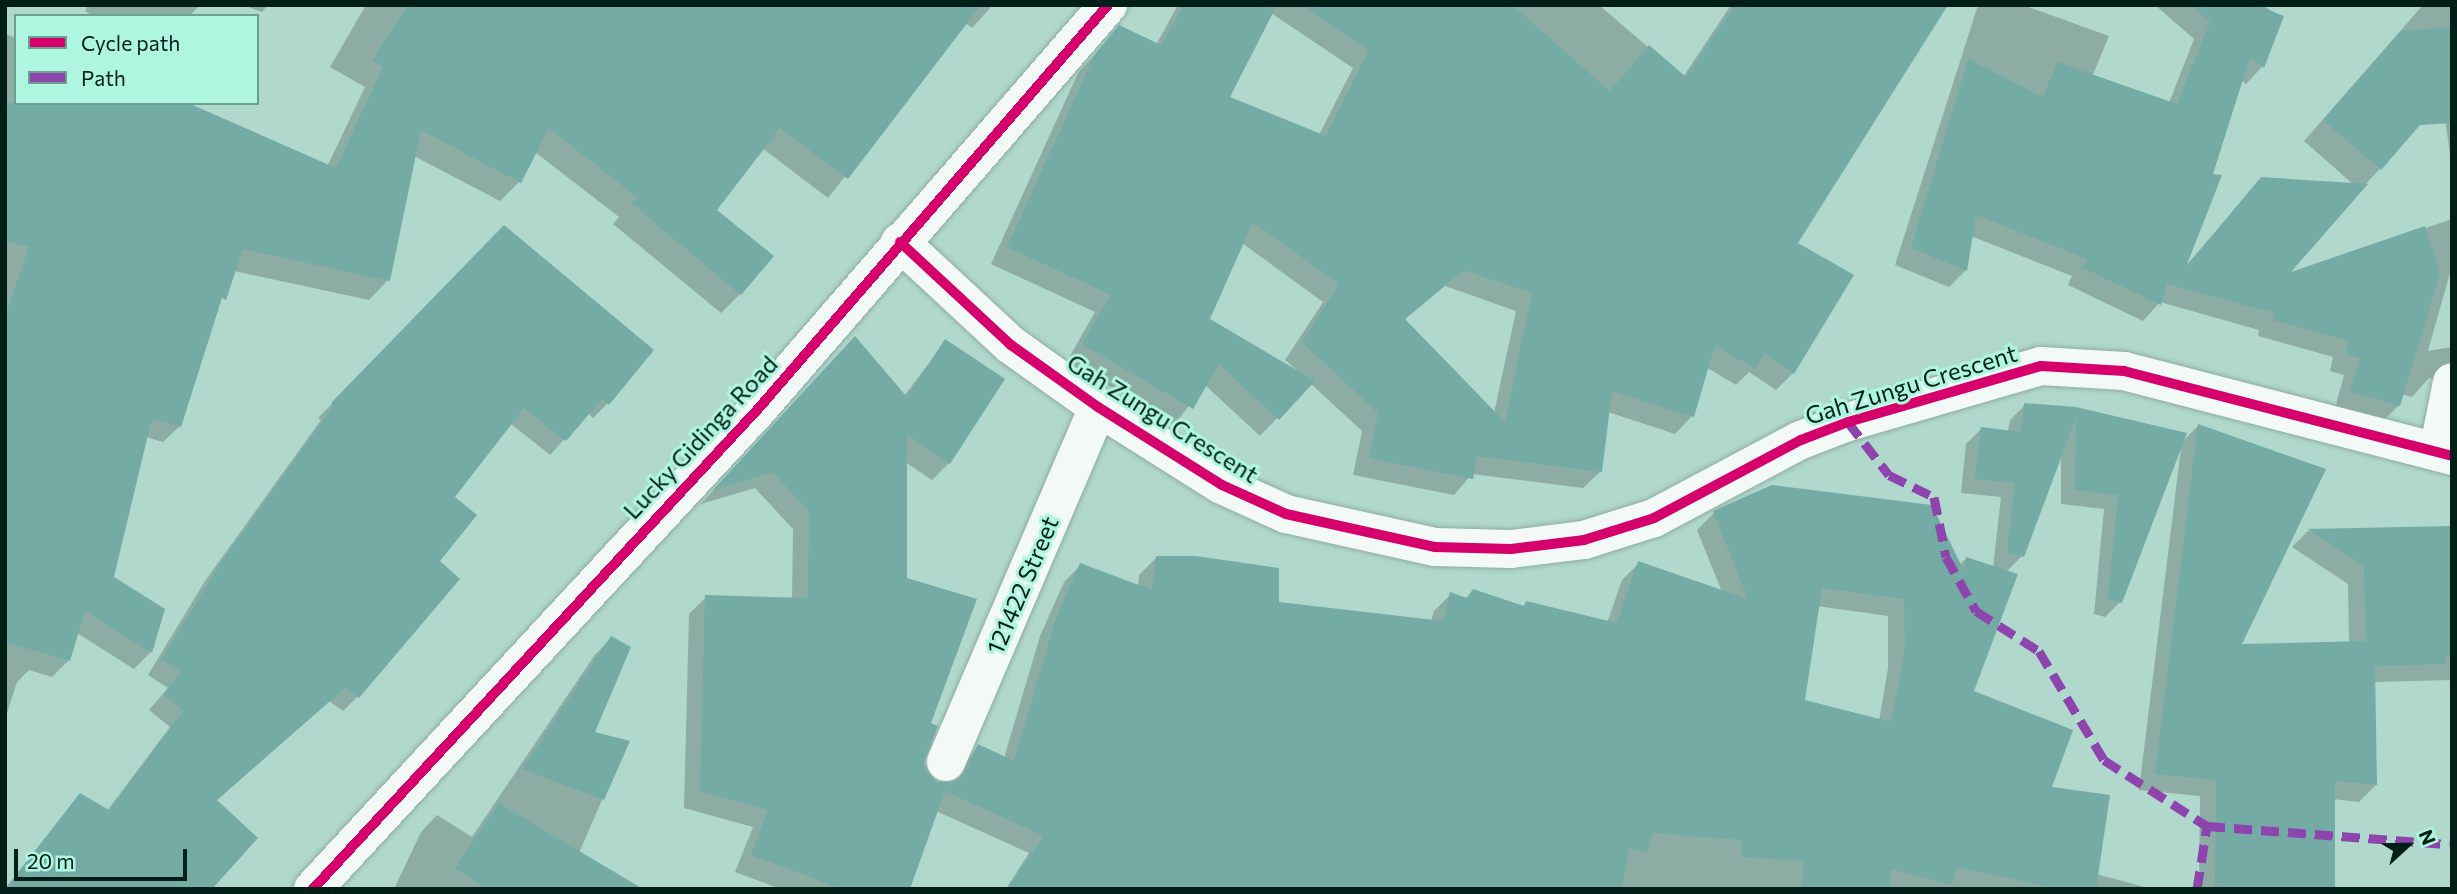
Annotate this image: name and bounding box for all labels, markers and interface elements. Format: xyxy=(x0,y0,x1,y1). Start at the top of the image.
legend xyxy=(14,14,259,105)
text: Cycle path xyxy=(81,30,180,55)
text: Path xyxy=(81,65,126,90)
street label: Gah Zungu Crescent xyxy=(1802,338,2020,430)
street label: Gah Zungu Crescent xyxy=(1062,347,1264,489)
street label: Lucky Gidinga Road xyxy=(617,349,783,525)
street label: 121422 Street xyxy=(980,512,1064,658)
north arrow xyxy=(2373,810,2443,880)
text: N xyxy=(2415,826,2441,848)
scale bar xyxy=(18,834,191,878)
text: 20 m xyxy=(27,848,75,873)

